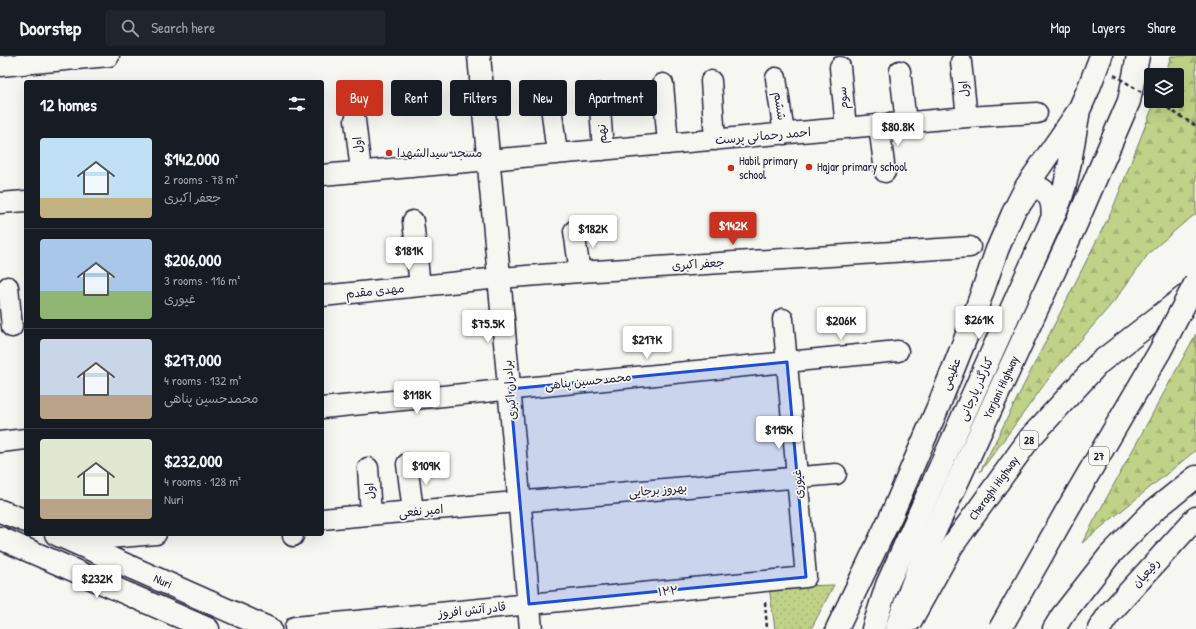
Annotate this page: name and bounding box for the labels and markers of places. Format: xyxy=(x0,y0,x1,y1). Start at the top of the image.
pin: $80.8K xyxy=(865,113,931,147)
place label: مسجد سیدالشهدا xyxy=(397,144,482,161)
marker: مسجد سیدالشهدا xyxy=(384,148,394,158)
place label: Habil primary school xyxy=(739,152,798,183)
place label: Hajar primary school xyxy=(817,158,908,175)
marker: Hajar primary school xyxy=(804,162,814,172)
marker: Habil primary school xyxy=(726,163,736,173)
pin: $142K xyxy=(705,212,761,246)
pin: $182K xyxy=(565,215,621,249)
pin: $181K xyxy=(381,237,437,271)
pin: $261K xyxy=(951,306,1007,340)
pin: $206K xyxy=(813,307,869,341)
pin: $75.5K xyxy=(455,310,521,344)
pin: $217K xyxy=(619,326,675,360)
pin: $118K xyxy=(389,381,445,415)
pin: $115K xyxy=(751,416,807,450)
pin: $109K xyxy=(398,452,454,486)
pin: $232K xyxy=(69,565,125,599)

